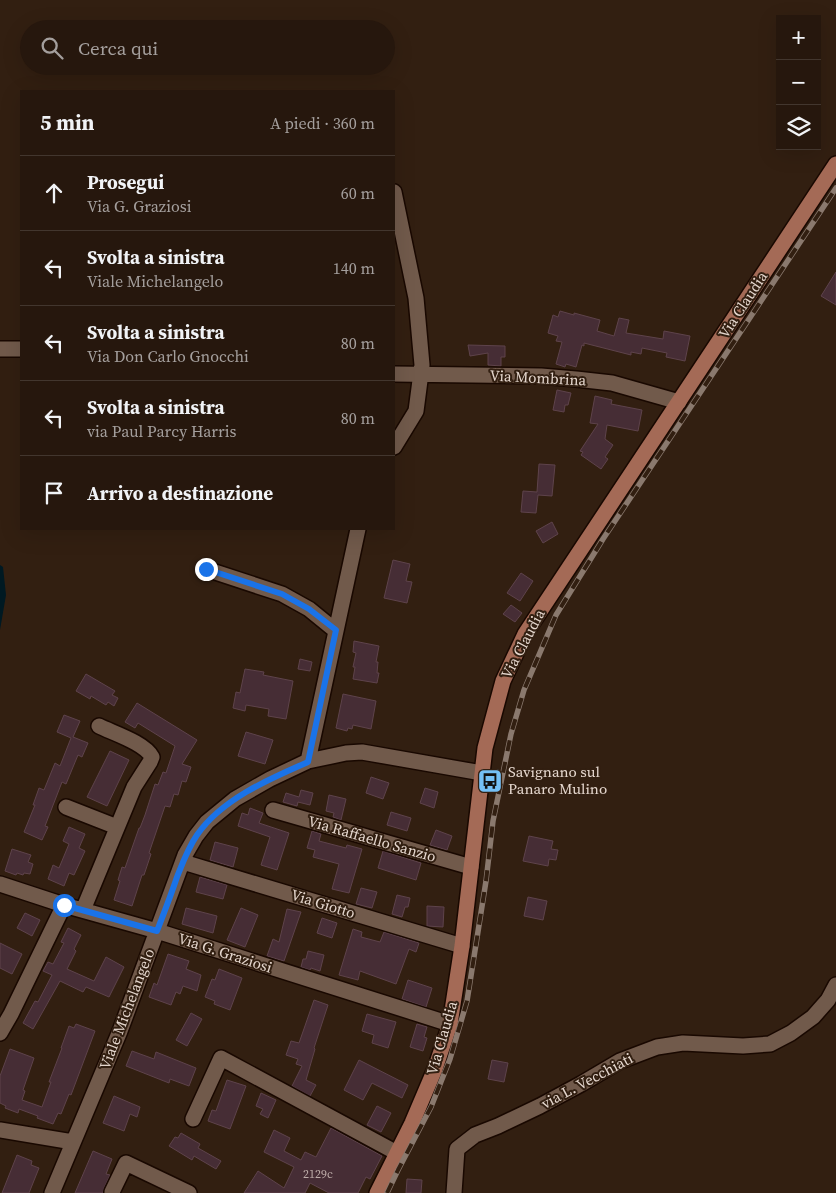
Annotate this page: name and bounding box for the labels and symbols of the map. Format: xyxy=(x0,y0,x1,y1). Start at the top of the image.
street label: Via Claudia xyxy=(713,267,772,342)
street label: Via Mombrina xyxy=(489,364,587,391)
route end xyxy=(195,558,218,581)
street label: Via Claudia xyxy=(495,605,550,682)
place label: Savignano sul Panaro Mulino xyxy=(508,761,607,799)
bus stop icon: Savignano sul Panaro Mulino xyxy=(477,768,503,794)
street label: Via Raffaello Sanzio xyxy=(306,810,439,867)
street label: Via Giotto xyxy=(288,884,358,923)
route start xyxy=(53,894,76,917)
street label: Via G. Graziosi xyxy=(175,927,275,978)
street label: Viale Michelangelo xyxy=(94,945,159,1072)
street label: Via Claudia xyxy=(421,998,462,1077)
street label: via L. Vecchiati xyxy=(537,1048,636,1114)
house number: 2129c xyxy=(303,1166,333,1182)

